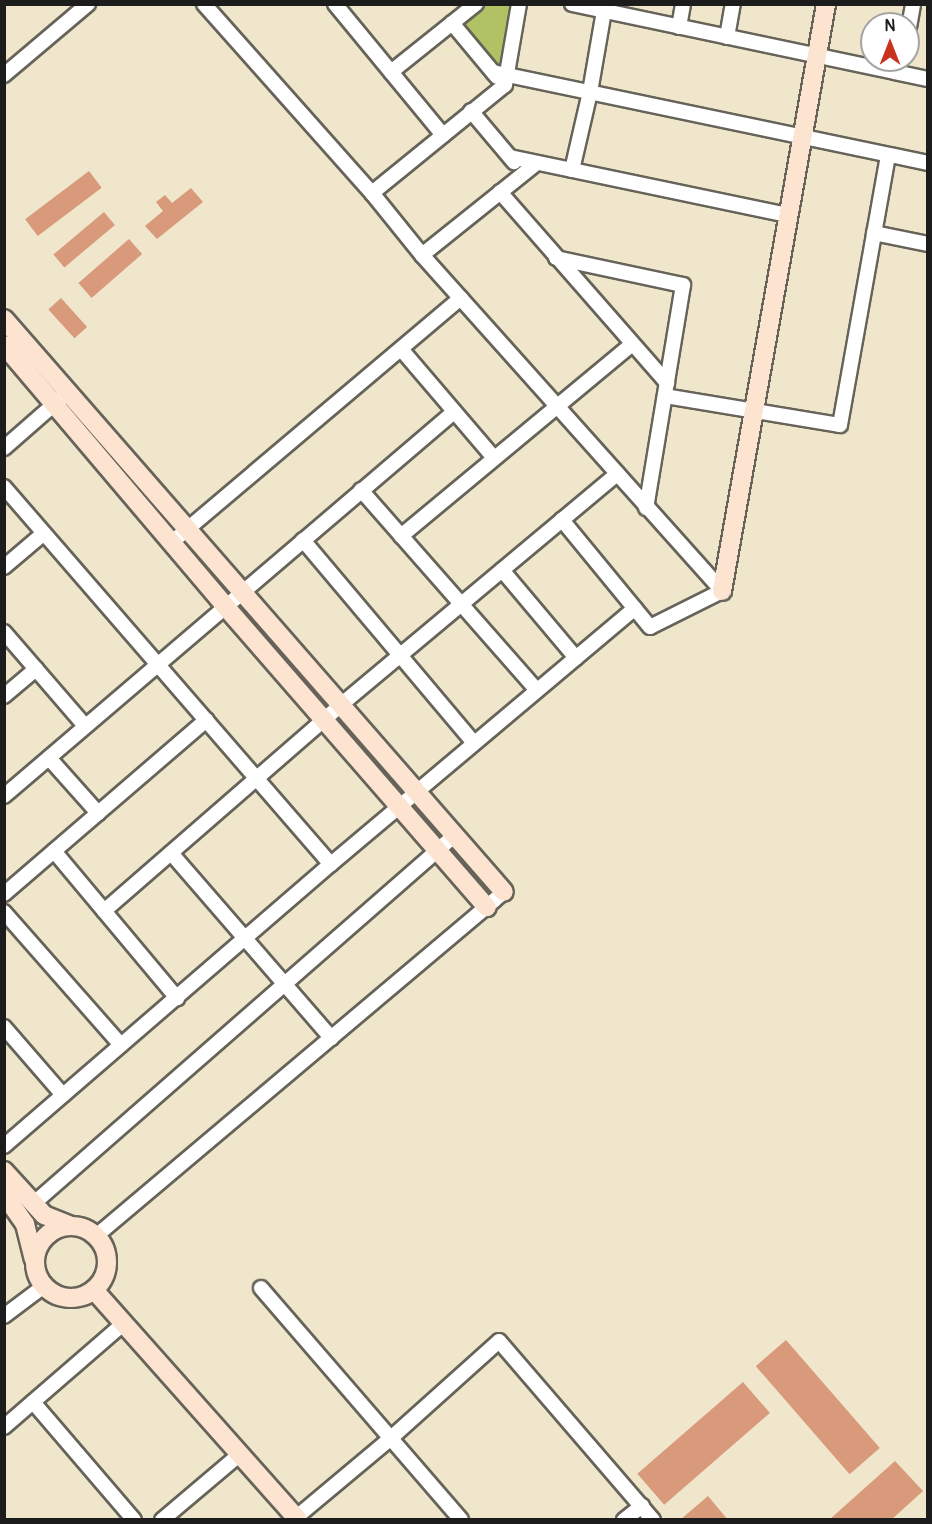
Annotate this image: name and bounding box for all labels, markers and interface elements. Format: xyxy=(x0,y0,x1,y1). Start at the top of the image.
north arrow xyxy=(860,12,920,72)
text: N xyxy=(885,16,895,36)

